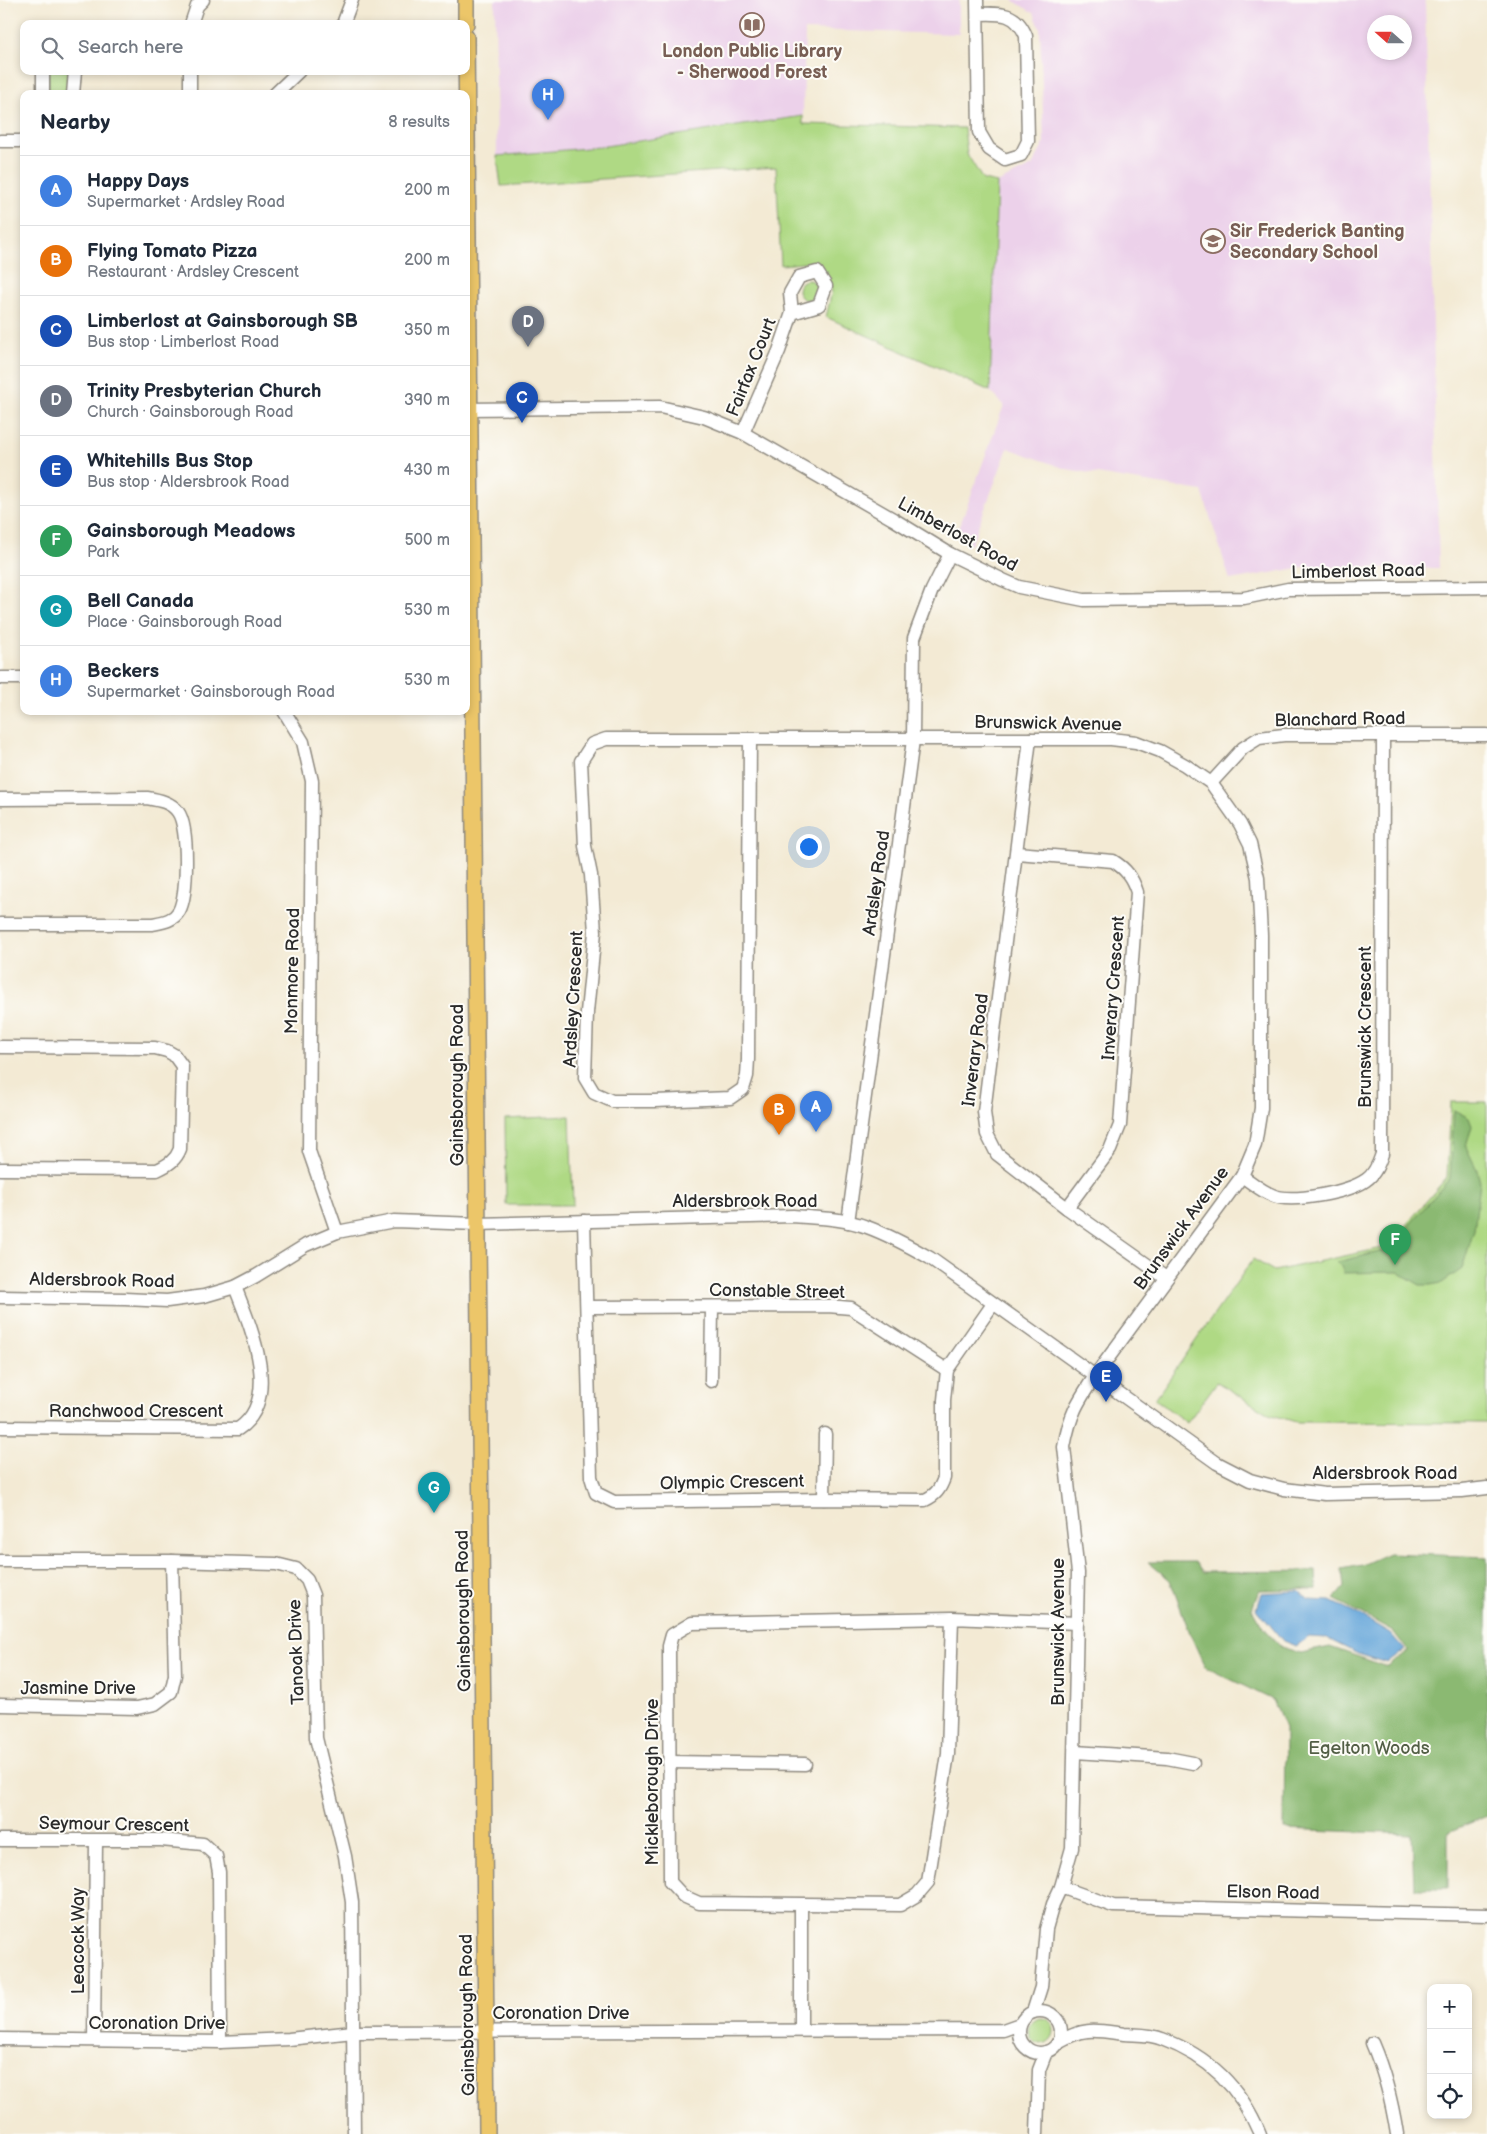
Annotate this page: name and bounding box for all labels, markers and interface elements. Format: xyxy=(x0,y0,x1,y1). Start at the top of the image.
library icon: London Public Library - Sherwood Forest xyxy=(739,12,765,38)
north arrow xyxy=(1367,15,1412,60)
search box xyxy=(20,20,470,75)
icon: search xyxy=(38,34,66,62)
text: Search here xyxy=(78,36,183,59)
place label: London Public Library - Sherwood Forest xyxy=(662,41,843,83)
pin: H xyxy=(532,79,564,120)
text: Nearby xyxy=(40,110,110,135)
text: 8 results xyxy=(388,113,450,132)
text: Happy Days xyxy=(87,170,189,193)
text: A xyxy=(51,181,61,200)
text: 200 m xyxy=(404,181,450,200)
text: Supermarket · Ardsley Road xyxy=(87,193,285,212)
place label: Sir Frederick Banting Secondary School xyxy=(1230,221,1405,263)
school or university icon: Sir Frederick Banting Secondary School xyxy=(1200,228,1226,254)
text: Flying Tomato Pizza xyxy=(87,240,257,263)
text: B xyxy=(50,251,62,270)
text: 200 m xyxy=(404,251,450,270)
text: Restaurant · Ardsley Crescent xyxy=(87,263,299,282)
pin: D xyxy=(512,306,544,347)
text: Limberlost at Gainsborough SB xyxy=(87,310,358,333)
street label: Fairfax Court xyxy=(722,314,781,420)
text: C xyxy=(50,321,62,340)
text: 350 m xyxy=(404,321,450,340)
text: Bus stop · Limberlost Road xyxy=(87,333,279,352)
text: Trinity Presbyterian Church xyxy=(87,380,321,403)
pin: C xyxy=(506,382,538,423)
text: D xyxy=(50,391,62,410)
text: 390 m xyxy=(404,391,450,410)
text: Church · Gainsborough Road xyxy=(87,403,294,422)
text: Whitehills Bus Stop xyxy=(87,450,253,473)
text: E xyxy=(51,461,61,480)
text: 430 m xyxy=(403,461,450,480)
text: Bus stop · Aldersbrook Road xyxy=(87,473,289,492)
street label: Limberlost Road xyxy=(894,493,1021,576)
text: Gainsborough Meadows xyxy=(87,520,295,543)
text: F xyxy=(51,531,61,550)
text: 500 m xyxy=(404,531,450,550)
text: Park xyxy=(87,543,119,562)
street label: Limberlost Road xyxy=(1291,560,1425,583)
text: Bell Canada xyxy=(87,590,194,613)
text: G xyxy=(50,601,62,620)
text: 530 m xyxy=(404,601,450,620)
text: Place · Gainsborough Road xyxy=(87,613,282,632)
text: Beckers xyxy=(87,660,159,683)
text: H xyxy=(50,671,62,690)
text: 530 m xyxy=(404,671,450,690)
text: Supermarket · Gainsborough Road xyxy=(87,683,335,702)
street label: Blanchard Road xyxy=(1274,708,1406,731)
street label: Brunswick Avenue xyxy=(974,712,1122,735)
street label: Ardsley Road xyxy=(859,829,894,937)
your location xyxy=(796,834,822,860)
street label: Monmore Road xyxy=(281,908,304,1034)
street label: Inverary Crescent xyxy=(1098,915,1129,1061)
street label: Ardsley Crescent xyxy=(559,930,588,1068)
street label: Brunswick Crescent xyxy=(1355,946,1376,1108)
street label: Inverary Road xyxy=(958,992,993,1108)
street label: Gainsborough Road xyxy=(447,1004,468,1166)
pin: A xyxy=(800,1091,832,1132)
pin: B xyxy=(763,1094,795,1135)
street label: Brunswick Avenue xyxy=(1129,1162,1234,1294)
street label: Aldersbrook Road xyxy=(672,1191,818,1212)
pin: F xyxy=(1379,1224,1411,1265)
street label: Aldersbrook Road xyxy=(29,1269,175,1292)
street label: Constable Street xyxy=(709,1280,846,1303)
pin: E xyxy=(1090,1361,1122,1402)
street label: Ranchwood Crescent xyxy=(49,1401,224,1422)
street label: Aldersbrook Road xyxy=(1312,1463,1458,1484)
street label: Olympic Crescent xyxy=(660,1471,805,1494)
pin: G xyxy=(418,1472,450,1513)
street label: Gainsborough Road xyxy=(452,1530,475,1692)
street label: Brunswick Avenue xyxy=(1048,1558,1069,1706)
street label: Tanoak Drive xyxy=(284,1598,309,1705)
street label: Jasmine Drive xyxy=(20,1678,136,1699)
street label: Mickleborough Drive xyxy=(642,1698,663,1865)
park label: Egelton Woods xyxy=(1308,1738,1430,1759)
street label: Seymour Crescent xyxy=(39,1813,190,1836)
street label: Elson Road xyxy=(1226,1881,1320,1904)
street label: Leacock Way xyxy=(68,1887,89,1994)
street label: Gainsborough Road xyxy=(456,1934,479,2096)
map controls xyxy=(1427,1984,1472,2119)
button: + xyxy=(1427,1984,1472,2029)
street label: Coronation Drive xyxy=(492,2003,630,2024)
street label: Coronation Drive xyxy=(88,2013,226,2034)
button: − xyxy=(1427,2029,1472,2074)
button: locate xyxy=(1427,2074,1472,2119)

